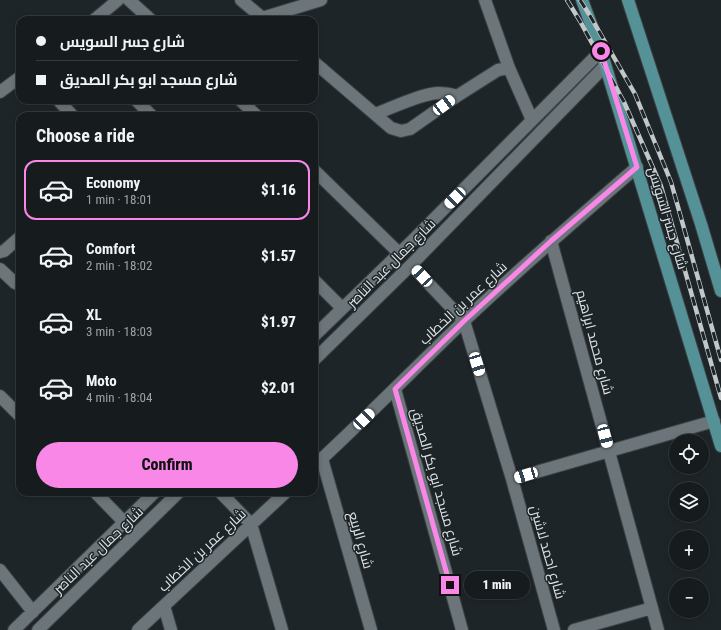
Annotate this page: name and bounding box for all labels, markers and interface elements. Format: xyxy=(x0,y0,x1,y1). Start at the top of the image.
text: شارع جسر السويس xyxy=(60,33,185,51)
route start xyxy=(592,42,610,60)
text: شارع مسجد ابو بكر الصديق xyxy=(60,71,238,89)
car xyxy=(431,93,457,117)
text: Choose a ride xyxy=(36,125,135,146)
street label: شارع جسر السويس xyxy=(644,165,691,271)
icon: car xyxy=(38,172,74,208)
text: Economy xyxy=(86,174,140,192)
text: $1.16 xyxy=(261,181,296,199)
car xyxy=(442,185,468,211)
text: 1 min · 18:01 xyxy=(86,192,152,207)
street label: شارع جمال عبد الناصر xyxy=(343,215,439,312)
icon: car xyxy=(38,238,74,274)
text: Comfort xyxy=(86,240,135,258)
text: $1.57 xyxy=(261,247,296,265)
text: 2 min · 18:02 xyxy=(86,258,152,273)
street label: شارع عمر بن الخطاب xyxy=(416,258,511,348)
car xyxy=(409,263,435,289)
street label: شارع محمد ابراهيم xyxy=(571,288,617,397)
icon: car xyxy=(38,304,74,340)
text: XL xyxy=(86,306,102,324)
text: $1.97 xyxy=(261,313,296,331)
text: 3 min · 18:03 xyxy=(86,324,152,339)
car xyxy=(468,351,486,377)
icon: car xyxy=(38,370,74,406)
text: Moto xyxy=(86,372,117,390)
text: $2.01 xyxy=(261,379,296,397)
text: 4 min · 18:04 xyxy=(86,390,152,405)
car xyxy=(351,406,377,432)
street label: شارع مسجد ابو بكر الصديق xyxy=(407,406,466,558)
car xyxy=(596,423,614,449)
map controls xyxy=(669,434,709,618)
button: locate xyxy=(669,434,709,474)
button: Confirm xyxy=(36,442,298,488)
car xyxy=(513,466,539,484)
button: layers xyxy=(669,482,709,522)
street label: شارع جمال عبد الناصر xyxy=(49,503,147,598)
street label: شارع احمد لاشين xyxy=(526,503,569,601)
street label: شارع عمر بن الخطاب xyxy=(155,505,250,595)
street label: شارع الربيع xyxy=(344,510,377,571)
button: + xyxy=(669,530,709,570)
callout: 1 min xyxy=(464,571,530,599)
route end xyxy=(441,576,459,594)
text: 1 min xyxy=(483,577,511,592)
button: − xyxy=(669,578,709,618)

